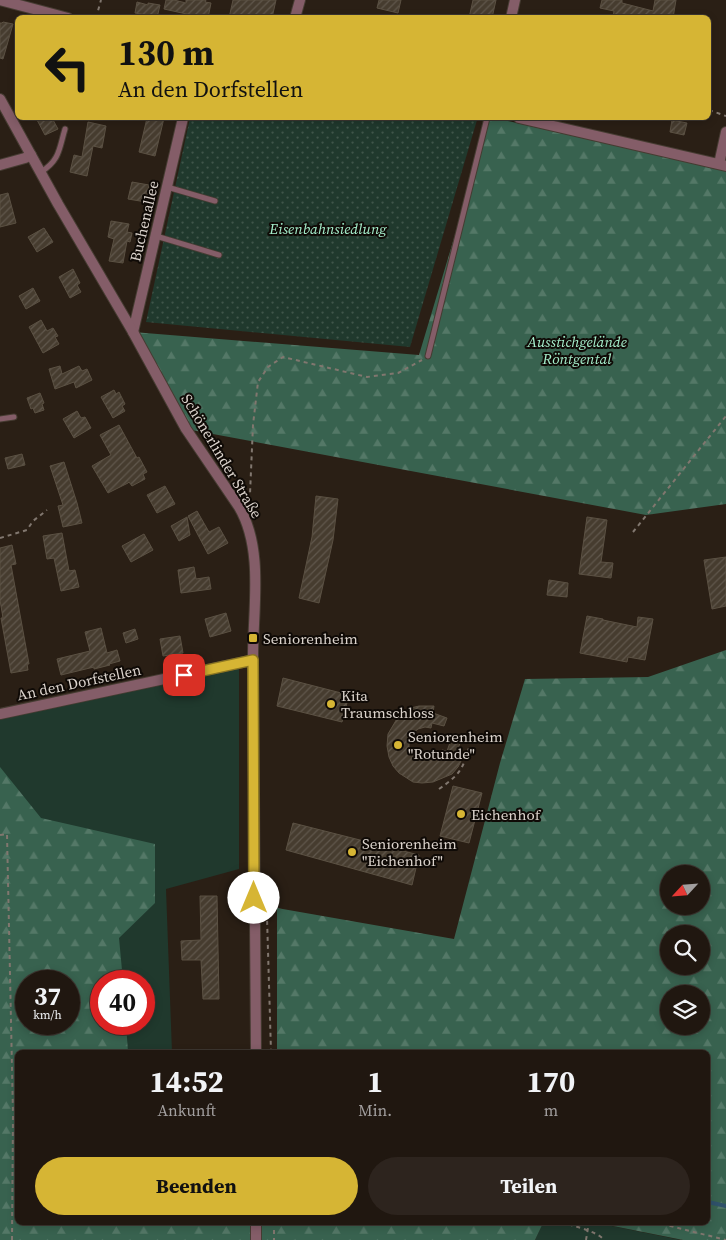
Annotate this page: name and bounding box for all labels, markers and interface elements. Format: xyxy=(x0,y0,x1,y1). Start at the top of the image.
text: 130 m xyxy=(118,29,214,77)
icon: left xyxy=(35,35,100,100)
text: An den Dorfstellen xyxy=(118,74,303,104)
street label: Buchenallee xyxy=(124,178,164,264)
park label: Eisenbahnsiedlung xyxy=(268,218,387,239)
park label: Ausstichgelände Röntgental xyxy=(526,331,627,369)
street label: Schönerlinder Straße xyxy=(176,390,268,522)
place label: Seniorenheim xyxy=(263,628,358,649)
marker: Seniorenheim xyxy=(247,632,259,644)
pin xyxy=(163,654,205,696)
street label: An den Dorfstellen xyxy=(15,659,143,705)
icon: arrive xyxy=(170,661,198,689)
place label: Kita Traumschloss xyxy=(341,685,434,723)
marker: Kita Traumschloss xyxy=(325,698,337,710)
place label: Seniorenheim "Rotunde" xyxy=(408,726,503,764)
marker: Seniorenheim "Rotunde" xyxy=(392,739,404,751)
place label: Eichenhof xyxy=(471,804,542,825)
marker: Eichenhof xyxy=(455,808,467,820)
place label: Seniorenheim "Eichenhof" xyxy=(362,833,457,871)
marker: Seniorenheim "Eichenhof" xyxy=(346,846,358,858)
north arrow xyxy=(660,865,710,915)
map controls xyxy=(660,865,710,1035)
position arrow xyxy=(227,871,279,923)
button: search xyxy=(660,925,710,975)
speed limit sign: 40 xyxy=(90,970,155,1035)
text: 37 xyxy=(34,979,61,1013)
button: layers xyxy=(660,985,710,1035)
text: km/h xyxy=(33,1007,62,1023)
text: 14:52 xyxy=(150,1061,224,1102)
text: 1 xyxy=(367,1061,383,1102)
text: 170 xyxy=(527,1061,575,1102)
text: Ankunft xyxy=(157,1099,216,1121)
text: Min. xyxy=(358,1099,392,1121)
text: m xyxy=(544,1099,558,1121)
button: Beenden xyxy=(35,1157,358,1215)
button: Teilen xyxy=(368,1157,690,1215)

